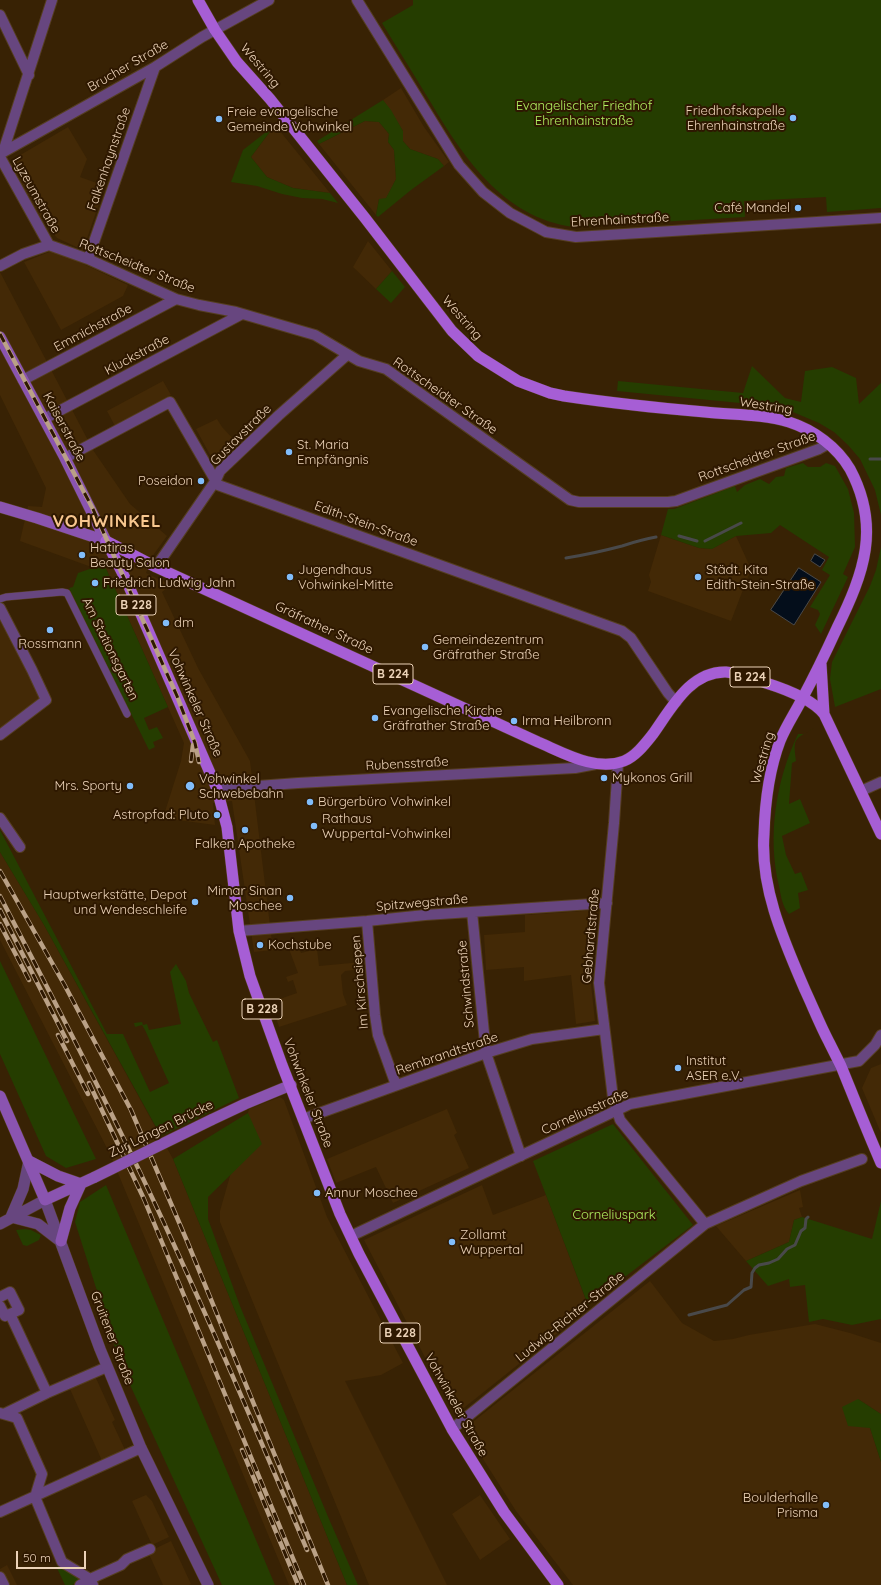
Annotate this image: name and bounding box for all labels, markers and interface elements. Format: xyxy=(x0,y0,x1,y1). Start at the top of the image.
street label: Brucher Straße xyxy=(85,37,171,95)
street label: Westring xyxy=(237,40,283,92)
park label: Evangelischer Friedhof Ehrenhainstraße xyxy=(516,98,652,129)
place label: Friedhofskapelle Ehrenhainstraße xyxy=(686,103,785,134)
place label: Freie evangelische Gemeinde Vohwinkel xyxy=(227,104,352,135)
street label: Falkenhaynstraße xyxy=(84,105,134,213)
marker: Friedhofskapelle Ehrenhainstraße xyxy=(788,113,798,123)
marker: Freie evangelische Gemeinde Vohwinkel xyxy=(214,114,224,124)
street label: Lyzeumstraße xyxy=(9,154,63,236)
place label: Café Mandel xyxy=(714,200,790,216)
marker: Café Mandel xyxy=(793,203,803,213)
street label: Ehrenhainstraße xyxy=(570,210,670,230)
street label: Rottscheidter Straße xyxy=(77,236,197,296)
street label: Westring xyxy=(439,293,485,343)
street label: Emmichstraße xyxy=(51,301,135,355)
street label: Kluckstraße xyxy=(102,331,172,379)
street label: Rottscheidter Straße xyxy=(390,354,500,438)
street label: Kaiserstraße xyxy=(39,390,89,464)
street label: Westring xyxy=(738,394,794,418)
street label: Gustavstraße xyxy=(207,401,275,469)
street label: Rottscheidter Straße xyxy=(696,429,818,485)
place label: St. Maria Empfängnis xyxy=(297,437,369,468)
marker: St. Maria Empfängnis xyxy=(284,447,294,457)
place label: Poseidon xyxy=(138,473,193,489)
marker: Poseidon xyxy=(196,476,206,486)
street label: Edith-Stein-Straße xyxy=(312,498,420,550)
district label: VOHWINKEL xyxy=(52,512,162,532)
place label: Hatiras Beauty Salon xyxy=(90,540,170,571)
marker: Hatiras Beauty Salon xyxy=(77,550,87,560)
place label: Jugendhaus Vohwinkel-Mitte xyxy=(298,562,393,593)
place label: Städt. Kita Edith-Stein-Straße xyxy=(706,562,815,593)
marker: Jugendhaus Vohwinkel-Mitte xyxy=(285,572,295,582)
marker: Städt. Kita Edith-Stein-Straße xyxy=(693,572,703,582)
place label: Friedrich Ludwig Jahn xyxy=(103,575,235,591)
marker: Friedrich Ludwig Jahn xyxy=(90,578,100,588)
street label: Am Stationsgarten xyxy=(78,595,142,703)
road number: B 228 xyxy=(116,595,156,615)
street label: Gräfrather Straße xyxy=(272,598,376,658)
place label: dm xyxy=(174,615,194,631)
marker: dm xyxy=(161,618,171,628)
marker: Rossmann xyxy=(45,625,55,635)
place label: Gemeindezentrum Gräfrather Straße xyxy=(433,632,544,663)
place label: Rossmann xyxy=(18,636,82,652)
marker: Gemeindezentrum Gräfrather Straße xyxy=(420,642,430,652)
street label: Vohwinkeler Straße xyxy=(164,647,226,759)
road number: B 224 xyxy=(373,664,413,684)
road number: B 224 xyxy=(730,667,770,687)
place label: Evangelische Kirche Gräfrather Straße xyxy=(383,703,502,734)
marker: Evangelische Kirche Gräfrather Straße xyxy=(370,713,380,723)
place label: Irma Heilbronn xyxy=(522,713,611,729)
marker: Irma Heilbronn xyxy=(509,716,519,726)
street label: Westring xyxy=(748,730,778,786)
street label: Rubensstraße xyxy=(365,754,449,774)
place label: Mykonos Grill xyxy=(612,770,692,786)
place label: Vohwinkel Schwebebahn xyxy=(199,771,283,802)
marker: Mykonos Grill xyxy=(599,773,609,783)
place label: Mrs. Sporty xyxy=(54,778,122,794)
marker: Vohwinkel Schwebebahn xyxy=(184,780,196,792)
marker: Mrs. Sporty xyxy=(125,781,135,791)
place label: Bürgerbüro Vohwinkel xyxy=(318,794,451,810)
marker: Bürgerbüro Vohwinkel xyxy=(305,797,315,807)
place label: Astropfad: Pluto xyxy=(113,807,209,823)
marker: Astropfad: Pluto xyxy=(212,810,222,820)
place label: Rathaus Wuppertal-Vohwinkel xyxy=(322,811,451,842)
marker: Rathaus Wuppertal-Vohwinkel xyxy=(309,821,319,831)
marker: Falken Apotheke xyxy=(240,825,250,835)
place label: Falken Apotheke xyxy=(195,836,295,852)
place label: Mimar Sinan Moschee xyxy=(207,883,282,914)
place label: Hauptwerkstätte, Depot und Wendeschleife xyxy=(43,887,187,918)
street label: Gebhardtstraße xyxy=(579,888,603,984)
street label: Spitzwegstraße xyxy=(375,891,469,915)
marker: Mimar Sinan Moschee xyxy=(285,893,295,903)
marker: Hauptwerkstätte, Depot und Wendeschleife xyxy=(190,897,200,907)
street label: Im Kirschsiepen xyxy=(348,934,372,1030)
place label: Kochstube xyxy=(268,937,332,953)
marker: Kochstube xyxy=(255,940,265,950)
street label: Schwindstraße xyxy=(454,940,478,1028)
road number: B 228 xyxy=(242,999,282,1019)
street label: Rembrandtstraße xyxy=(394,1029,500,1079)
street label: Vohwinkeler Straße xyxy=(280,1036,336,1150)
place label: Institut ASER e.V. xyxy=(686,1053,742,1084)
marker: Institut ASER e.V. xyxy=(673,1063,683,1073)
street label: Corneliusstraße xyxy=(539,1086,631,1138)
street label: Zur Langen Brücke xyxy=(106,1097,216,1161)
place label: Annur Moschee xyxy=(325,1185,418,1201)
marker: Annur Moschee xyxy=(312,1188,322,1198)
park label: Corneliuspark xyxy=(572,1207,656,1223)
place label: Zollamt Wuppertal xyxy=(460,1227,523,1258)
marker: Zollamt Wuppertal xyxy=(447,1237,457,1247)
street label: Ludwig-Richter-Straße xyxy=(513,1268,627,1366)
street label: Gruitener Straße xyxy=(87,1289,137,1387)
road number: B 228 xyxy=(380,1323,420,1343)
street label: Vohwinkeler Straße xyxy=(421,1350,491,1460)
place label: Boulderhalle Prisma xyxy=(743,1490,818,1521)
marker: Boulderhalle Prisma xyxy=(821,1500,831,1510)
scale bar xyxy=(18,1543,88,1569)
text: 50 m xyxy=(23,1550,51,1565)

